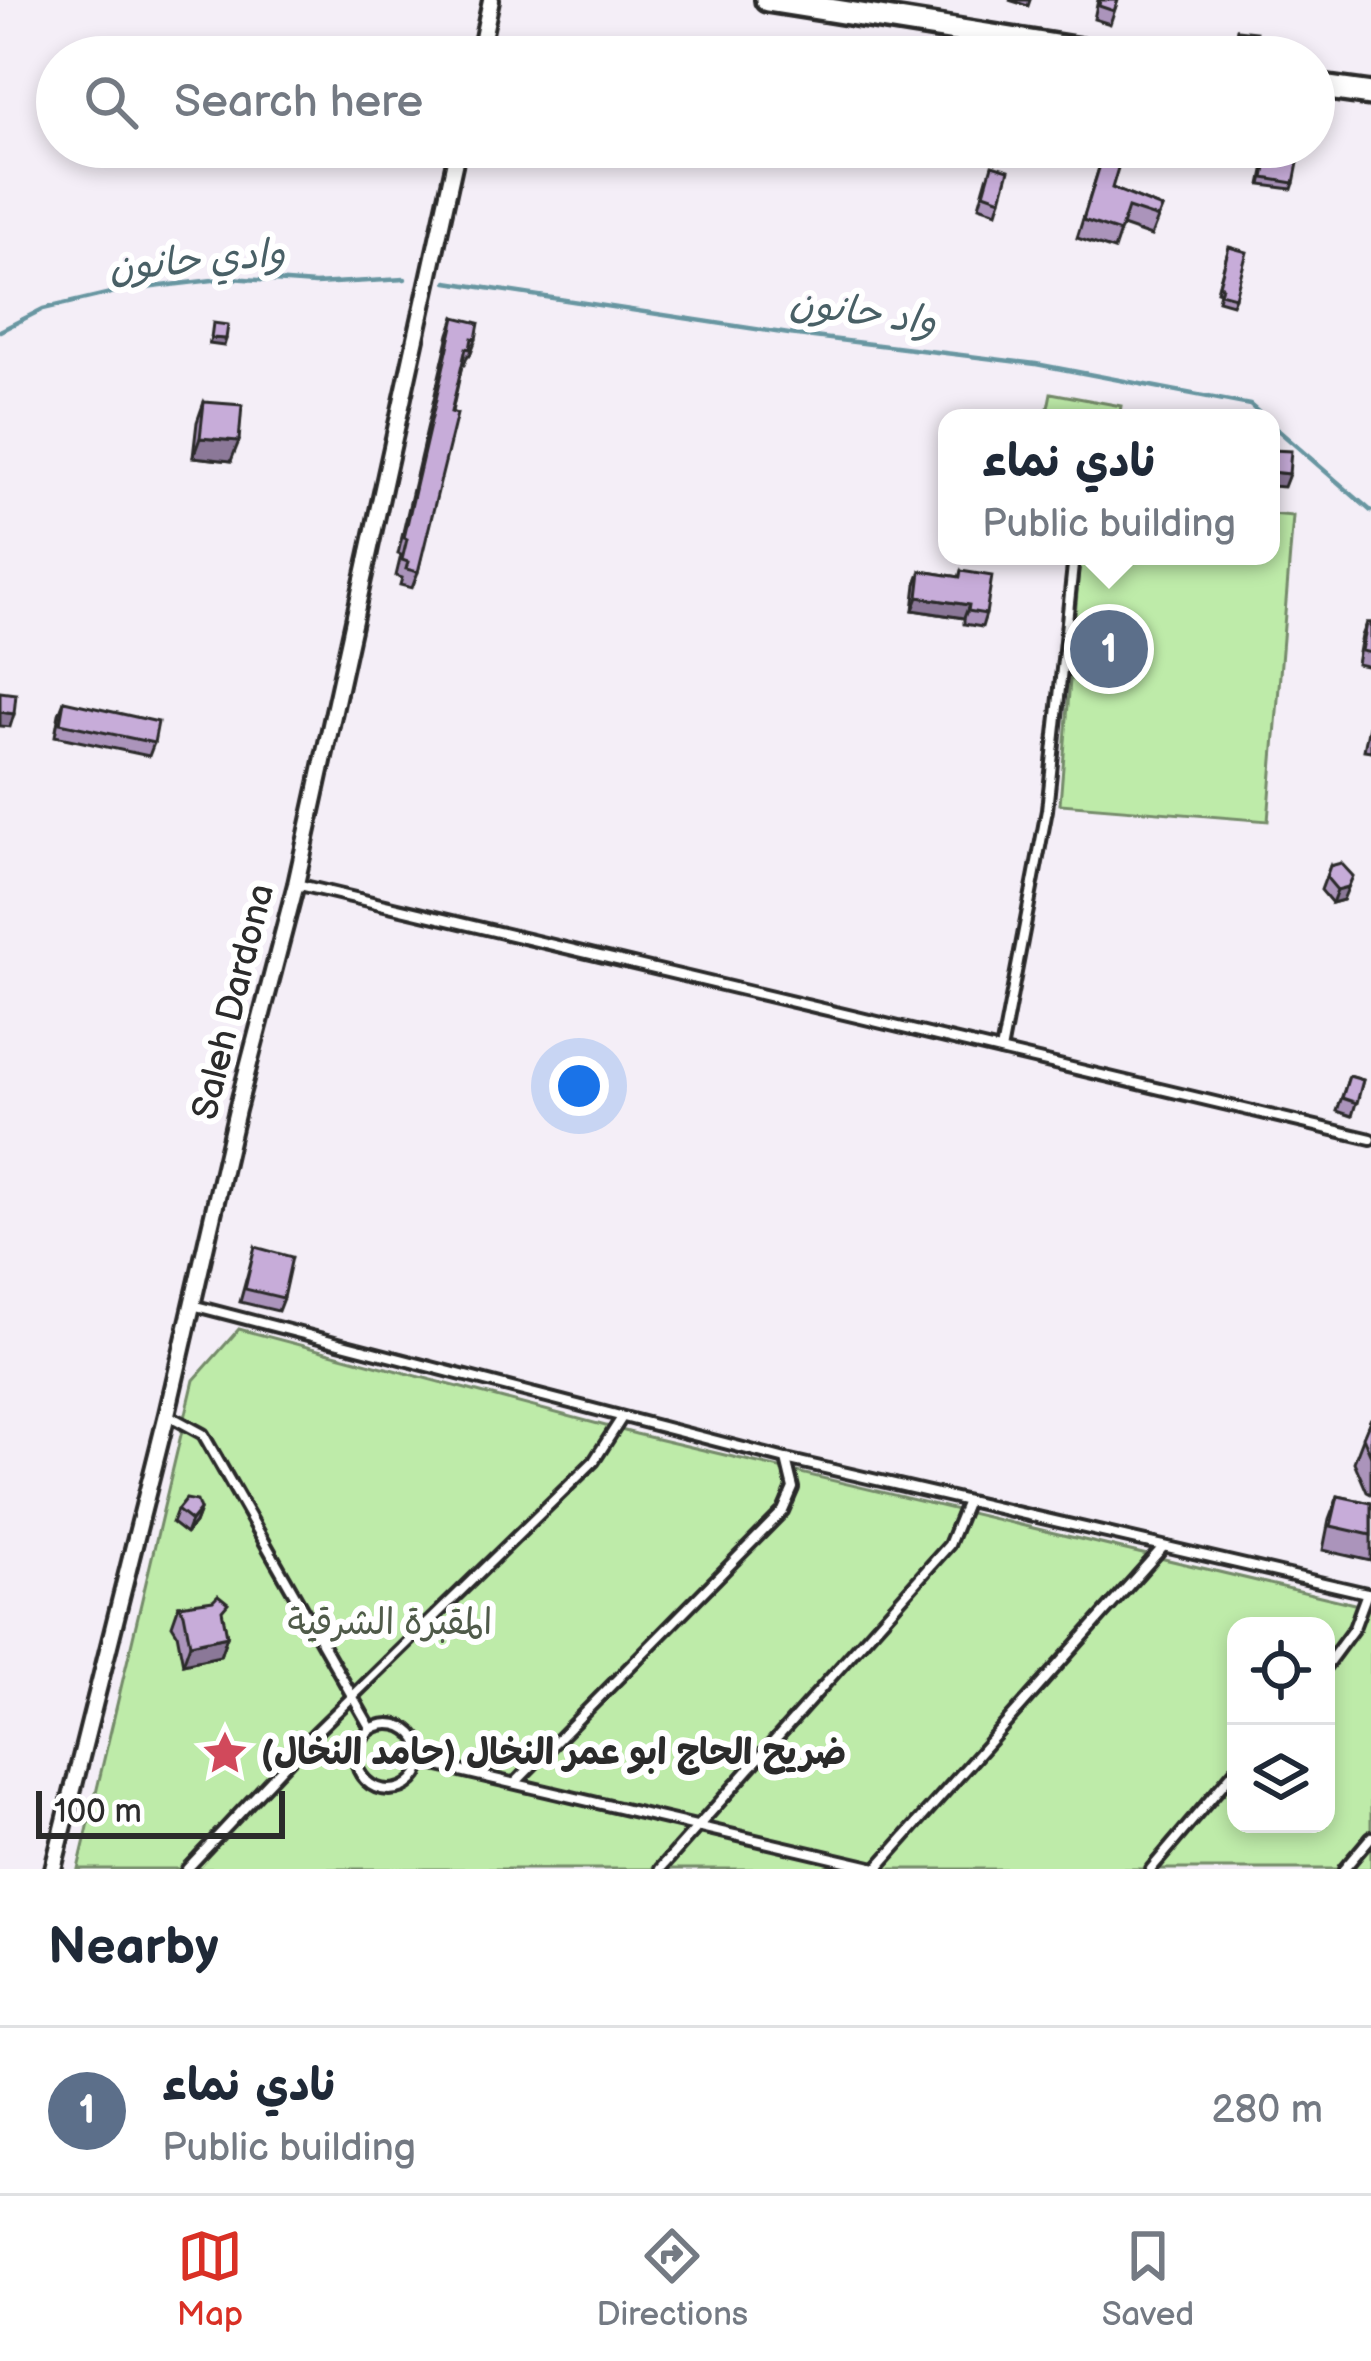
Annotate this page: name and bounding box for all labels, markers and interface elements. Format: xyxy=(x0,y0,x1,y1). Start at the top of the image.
search box xyxy=(36,36,1335,168)
icon: search xyxy=(78,69,144,135)
text: Search here xyxy=(174,75,423,130)
water label: وادي حانون xyxy=(107,230,287,295)
water label: واد حانون xyxy=(787,279,939,347)
popup xyxy=(938,409,1280,565)
text: نادي نماء xyxy=(982,435,1155,490)
text: Public building xyxy=(982,501,1236,548)
pin: 1 xyxy=(1070,604,1148,694)
street label: Saleh Dardona xyxy=(184,880,284,1124)
your location xyxy=(549,1056,609,1116)
park label: المقبرة الشرقية xyxy=(288,1602,492,1645)
map controls xyxy=(1227,1617,1335,1833)
button: locate xyxy=(1227,1617,1335,1725)
button: layers xyxy=(1227,1725,1335,1833)
place icon: ضريح الحاج ابو عمر النخال (حامد النخال) xyxy=(200,1728,250,1778)
place label: ضريح الحاج ابو عمر النخال (حامد النخال) xyxy=(261,1732,846,1775)
scale bar xyxy=(36,1785,285,1838)
text: 100 m xyxy=(54,1792,142,1832)
text: Nearby xyxy=(48,1917,219,1978)
text: نادي نماء xyxy=(162,2059,335,2114)
text: 1 xyxy=(79,2087,95,2134)
text: 280 m xyxy=(1212,2087,1323,2134)
text: Public building xyxy=(162,2125,416,2172)
tab: Map xyxy=(177,2223,243,2335)
tab: Directions xyxy=(596,2223,748,2335)
tab: Saved xyxy=(1102,2223,1194,2335)

